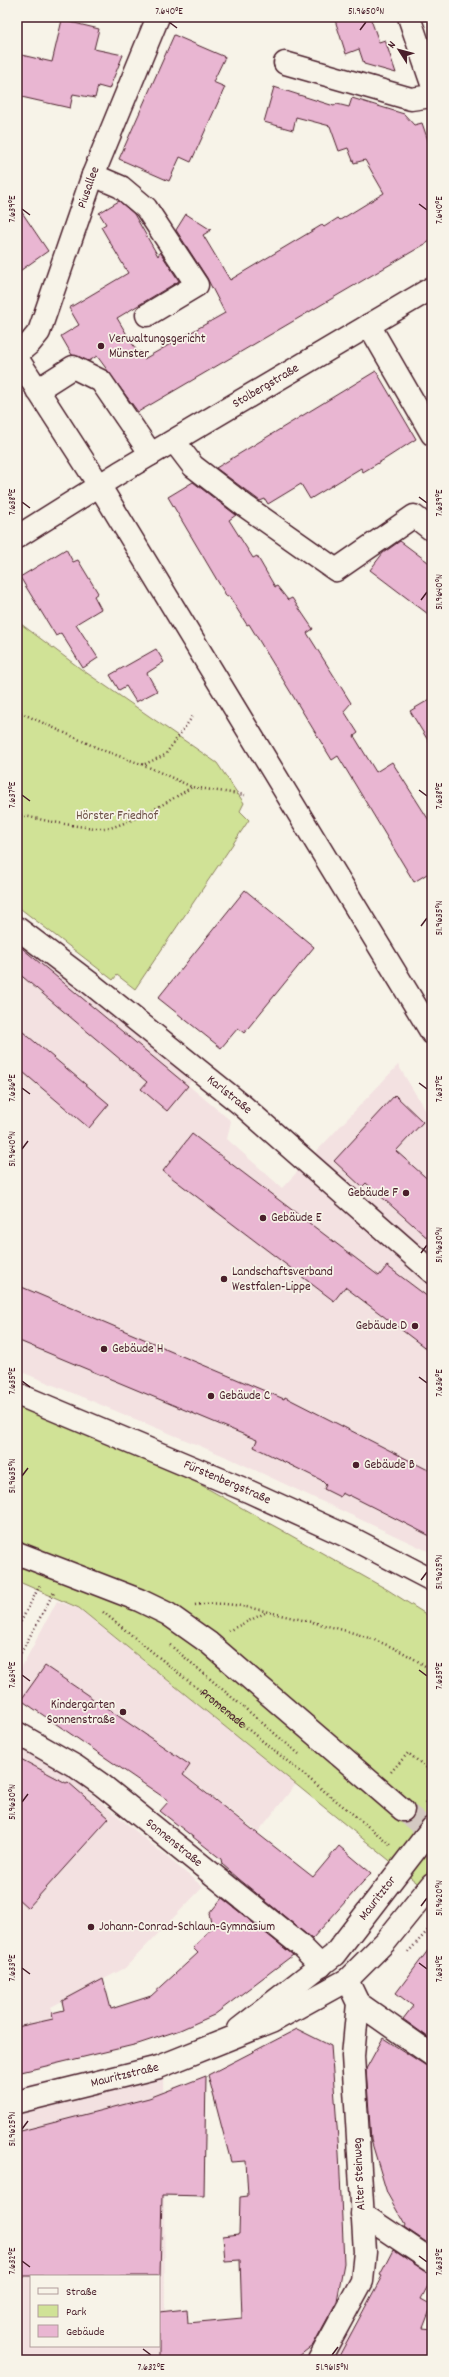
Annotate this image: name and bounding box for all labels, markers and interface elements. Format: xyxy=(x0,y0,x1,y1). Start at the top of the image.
text: 7.640°E xyxy=(155,5,183,19)
text: 51.9650°N xyxy=(348,5,384,19)
north arrow xyxy=(379,30,419,70)
text: N xyxy=(384,38,401,52)
street label: Piusallee xyxy=(73,163,105,211)
text: 7.639°E xyxy=(6,195,20,223)
text: 7.640°E xyxy=(433,196,447,224)
place label: Verwaltungsgericht Münster xyxy=(109,330,206,364)
marker: Verwaltungsgericht Münster xyxy=(96,341,106,351)
street label: Stolbergstraße xyxy=(229,359,303,413)
text: 7.638°E xyxy=(6,488,20,515)
text: 7.639°E xyxy=(433,489,447,517)
text: 51.9640°N xyxy=(433,574,447,610)
text: 7.637°E xyxy=(6,781,20,808)
text: 7.638°E xyxy=(433,782,447,809)
park label: Hörster Friedhof xyxy=(76,807,159,826)
text: 51.9635°N xyxy=(433,900,447,936)
street label: Karlstraße xyxy=(203,1071,256,1119)
text: 7.636°E xyxy=(6,1074,20,1102)
text: 7.637°E xyxy=(433,1075,447,1102)
text: 51.9640°N xyxy=(6,1131,20,1167)
place label: Gebäude F xyxy=(347,1184,398,1203)
marker: Gebäude F xyxy=(401,1188,411,1198)
place label: Gebäude E xyxy=(271,1209,322,1228)
marker: Gebäude E xyxy=(258,1213,268,1223)
text: 51.9630°N xyxy=(433,1227,447,1263)
place label: Landschaftsverband Westfalen-Lippe xyxy=(232,1263,333,1297)
marker: Landschaftsverband Westfalen-Lippe xyxy=(219,1274,229,1284)
place label: Gebäude D xyxy=(355,1317,407,1336)
marker: Gebäude D xyxy=(410,1321,420,1331)
place label: Gebäude H xyxy=(112,1340,163,1359)
marker: Gebäude H xyxy=(99,1344,109,1354)
text: 7.635°E xyxy=(6,1367,20,1395)
text: 7.636°E xyxy=(433,1369,447,1397)
place label: Gebäude C xyxy=(219,1387,271,1406)
marker: Gebäude C xyxy=(206,1391,216,1401)
street label: Fürstenbergstraße xyxy=(181,1455,274,1510)
place label: Gebäude B xyxy=(364,1456,415,1475)
text: 51.9635°N xyxy=(6,1458,20,1494)
marker: Gebäude B xyxy=(351,1460,361,1470)
text: 51.9625°N xyxy=(433,1554,447,1590)
text: 7.634°E xyxy=(6,1661,20,1688)
text: 7.635°E xyxy=(433,1662,447,1690)
street label: Promenade xyxy=(195,1684,250,1734)
place label: Kindergarten Sonnenstraße xyxy=(47,1696,115,1730)
marker: Kindergarten Sonnenstraße xyxy=(118,1707,128,1717)
text: 51.9630°N xyxy=(6,1784,20,1820)
street label: Sonnenstraße xyxy=(141,1814,207,1872)
street label: Mauritztor xyxy=(354,1872,401,1925)
text: 51.9620°N xyxy=(433,1880,447,1916)
place label: Johann-Conrad-Schlaun-Gymnasium xyxy=(99,1918,275,1937)
marker: Johann-Conrad-Schlaun-Gymnasium xyxy=(86,1922,96,1932)
text: 7.633°E xyxy=(6,1954,20,1982)
text: 7.634°E xyxy=(433,1955,447,1982)
street label: Mauritzstraße xyxy=(89,2058,161,2093)
text: 51.9625°N xyxy=(6,2111,20,2147)
street label: Alter Steinweg xyxy=(349,2137,371,2211)
text: 7.632°E xyxy=(6,2247,20,2274)
text: 7.633°E xyxy=(433,2248,447,2276)
legend xyxy=(30,2275,160,2347)
text: Straße xyxy=(66,2284,97,2301)
text: Park xyxy=(66,2304,87,2321)
text: Gebäude xyxy=(66,2324,105,2341)
text: 7.632°E xyxy=(138,2361,165,2375)
text: 51.9615°N xyxy=(316,2361,349,2375)

